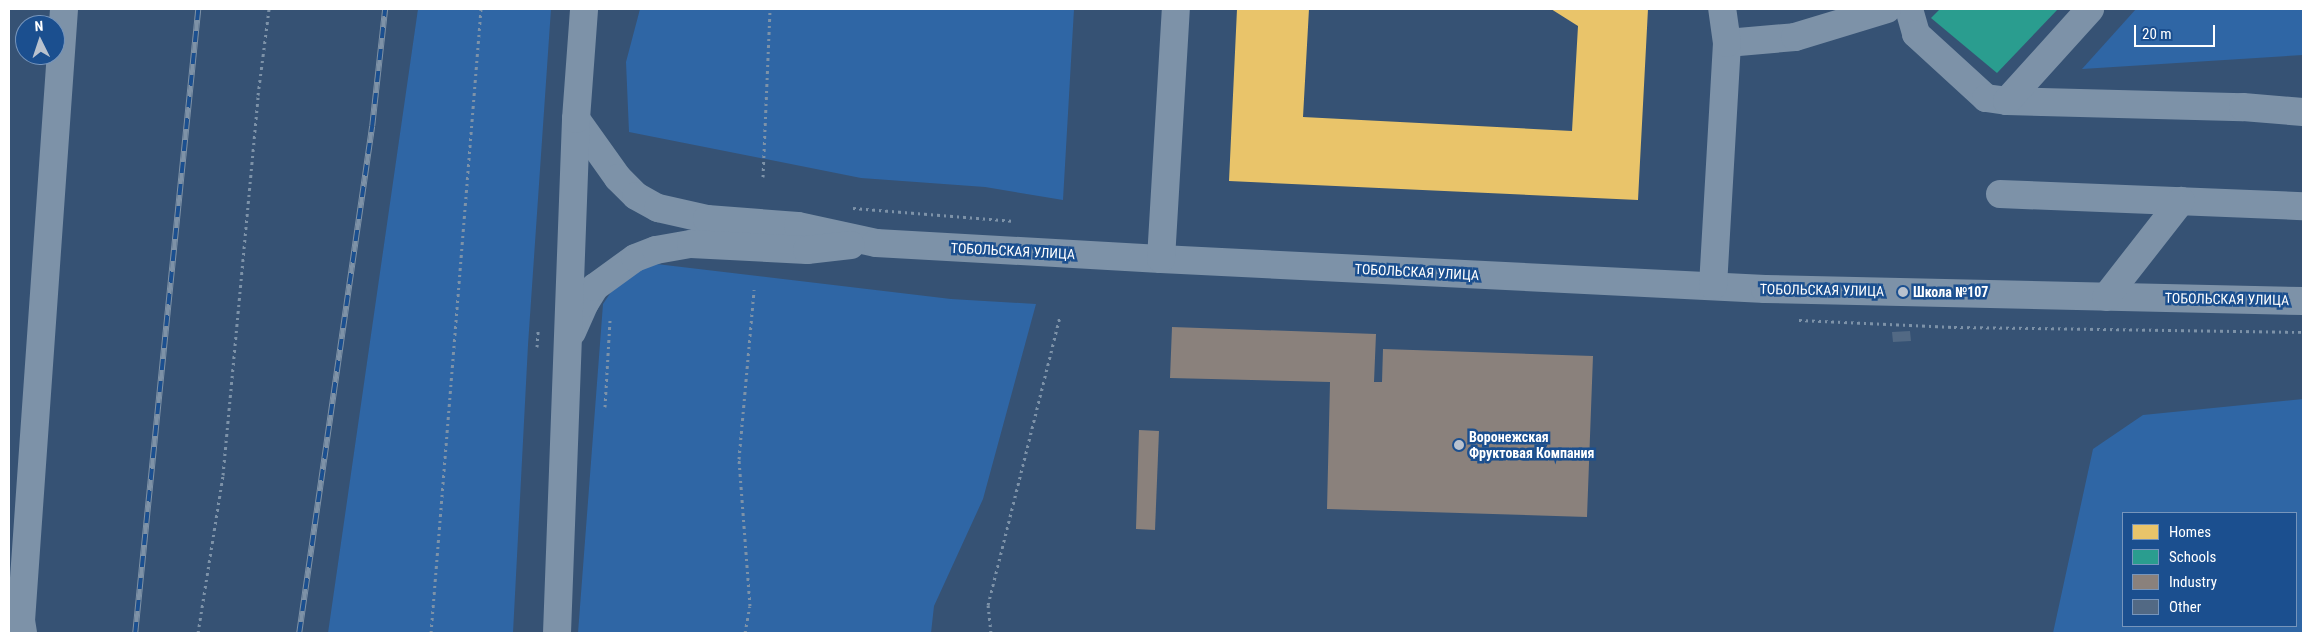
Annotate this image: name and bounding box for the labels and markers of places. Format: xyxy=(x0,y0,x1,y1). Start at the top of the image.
place label: Школа №107 xyxy=(1913,284,1988,300)
marker: Школа №107 xyxy=(1897,286,1909,298)
place label: Воронежская Фруктовая Компания xyxy=(1469,429,1595,462)
marker: Воронежская Фруктовая Компания xyxy=(1453,439,1465,451)

